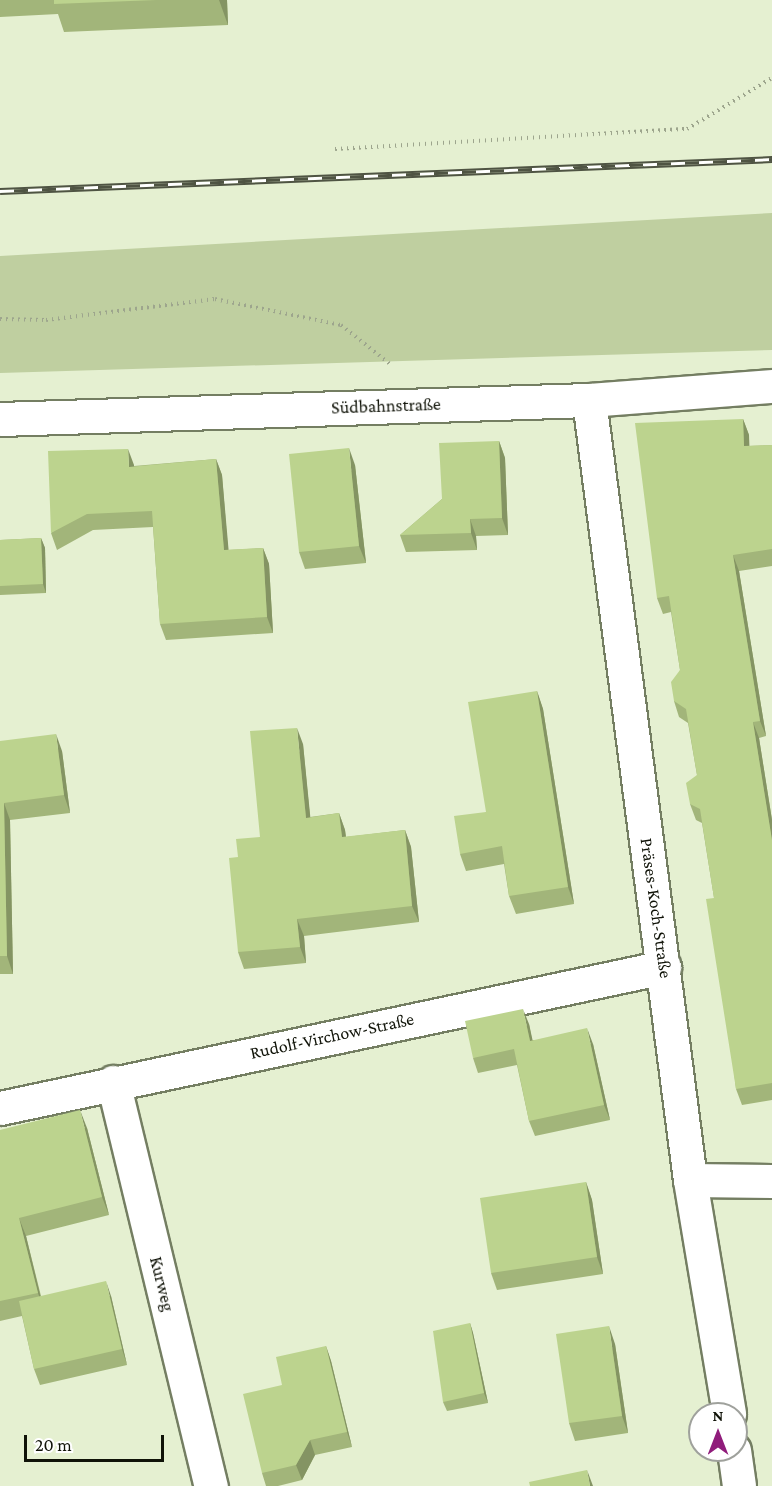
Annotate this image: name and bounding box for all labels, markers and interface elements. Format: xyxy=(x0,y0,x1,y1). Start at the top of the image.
street label: Südbahnstraße xyxy=(331,393,441,419)
street label: Präses-Koch-Straße xyxy=(635,837,677,979)
street label: Rudolf-Virchow-Straße xyxy=(248,1008,416,1064)
street label: Kurweg xyxy=(145,1254,179,1314)
north arrow xyxy=(688,1402,748,1462)
text: N xyxy=(713,1407,723,1424)
scale bar xyxy=(27,1423,166,1461)
text: 20 m xyxy=(35,1435,72,1455)

